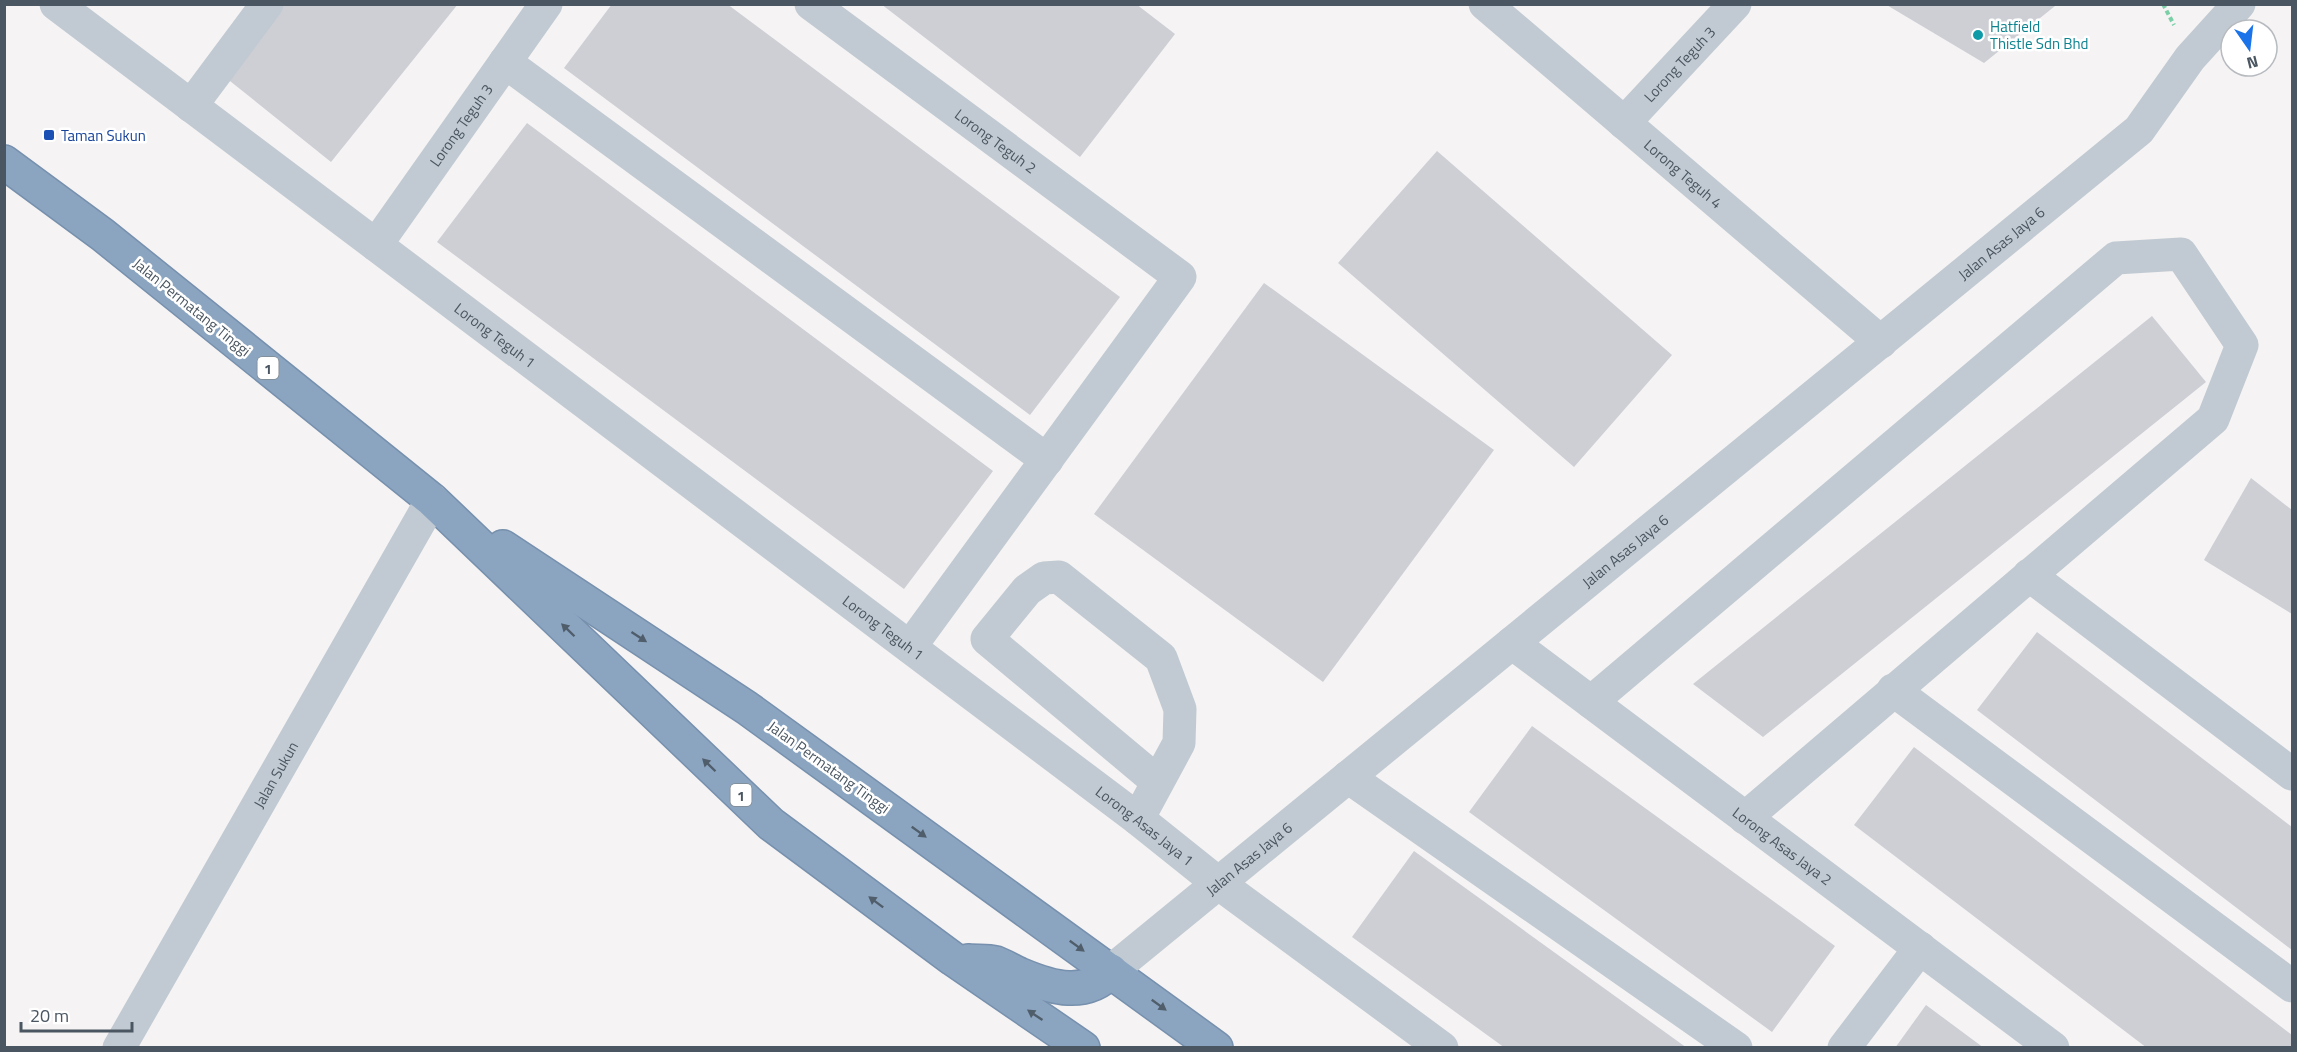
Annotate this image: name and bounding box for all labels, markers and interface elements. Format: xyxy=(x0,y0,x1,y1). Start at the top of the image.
place label: Hatfield Thistle Sdn Bhd xyxy=(1990,15,2088,55)
north arrow xyxy=(2219,18,2279,78)
street label: Lorong Teguh 3 xyxy=(1638,21,1721,107)
marker: Hatfield Thistle Sdn Bhd xyxy=(1971,28,1985,42)
text: N xyxy=(2244,50,2261,76)
street label: Lorong Teguh 3 xyxy=(423,79,498,171)
street label: Lorong Teguh 2 xyxy=(950,103,1042,179)
place label: Taman Sukun xyxy=(61,124,146,147)
marker: Taman Sukun xyxy=(42,128,56,142)
street label: Lorong Teguh 4 xyxy=(1639,133,1728,214)
street label: Jalan Asas Jaya 6 xyxy=(1953,200,2049,285)
street label: Jalan Permatang Tinggi xyxy=(128,252,256,362)
street label: Lorong Teguh 1 xyxy=(450,297,541,373)
road number: 1 xyxy=(258,357,278,379)
street label: Jalan Asas Jaya 6 xyxy=(1577,508,1673,593)
street label: Lorong Teguh 1 xyxy=(838,589,929,666)
one-way arrow xyxy=(561,623,576,637)
one-way arrow xyxy=(631,631,647,642)
street label: Jalan Permatang Tinggi xyxy=(763,715,895,819)
street label: Jalan Sukun xyxy=(247,737,303,812)
one-way arrow xyxy=(702,758,717,772)
street label: Lorong Asas Jaya 1 xyxy=(1091,780,1199,871)
road number: 1 xyxy=(730,784,752,806)
street label: Lorong Asas Jaya 2 xyxy=(1728,801,1837,890)
street label: Jalan Asas Jaya 6 xyxy=(1200,816,1297,901)
one-way arrow xyxy=(911,826,927,838)
one-way arrow xyxy=(868,896,884,908)
one-way arrow xyxy=(1069,940,1085,952)
scale bar xyxy=(21,995,132,1033)
one-way arrow xyxy=(1151,999,1166,1011)
text: 20 m xyxy=(30,1002,69,1029)
one-way arrow xyxy=(1027,1010,1043,1021)

